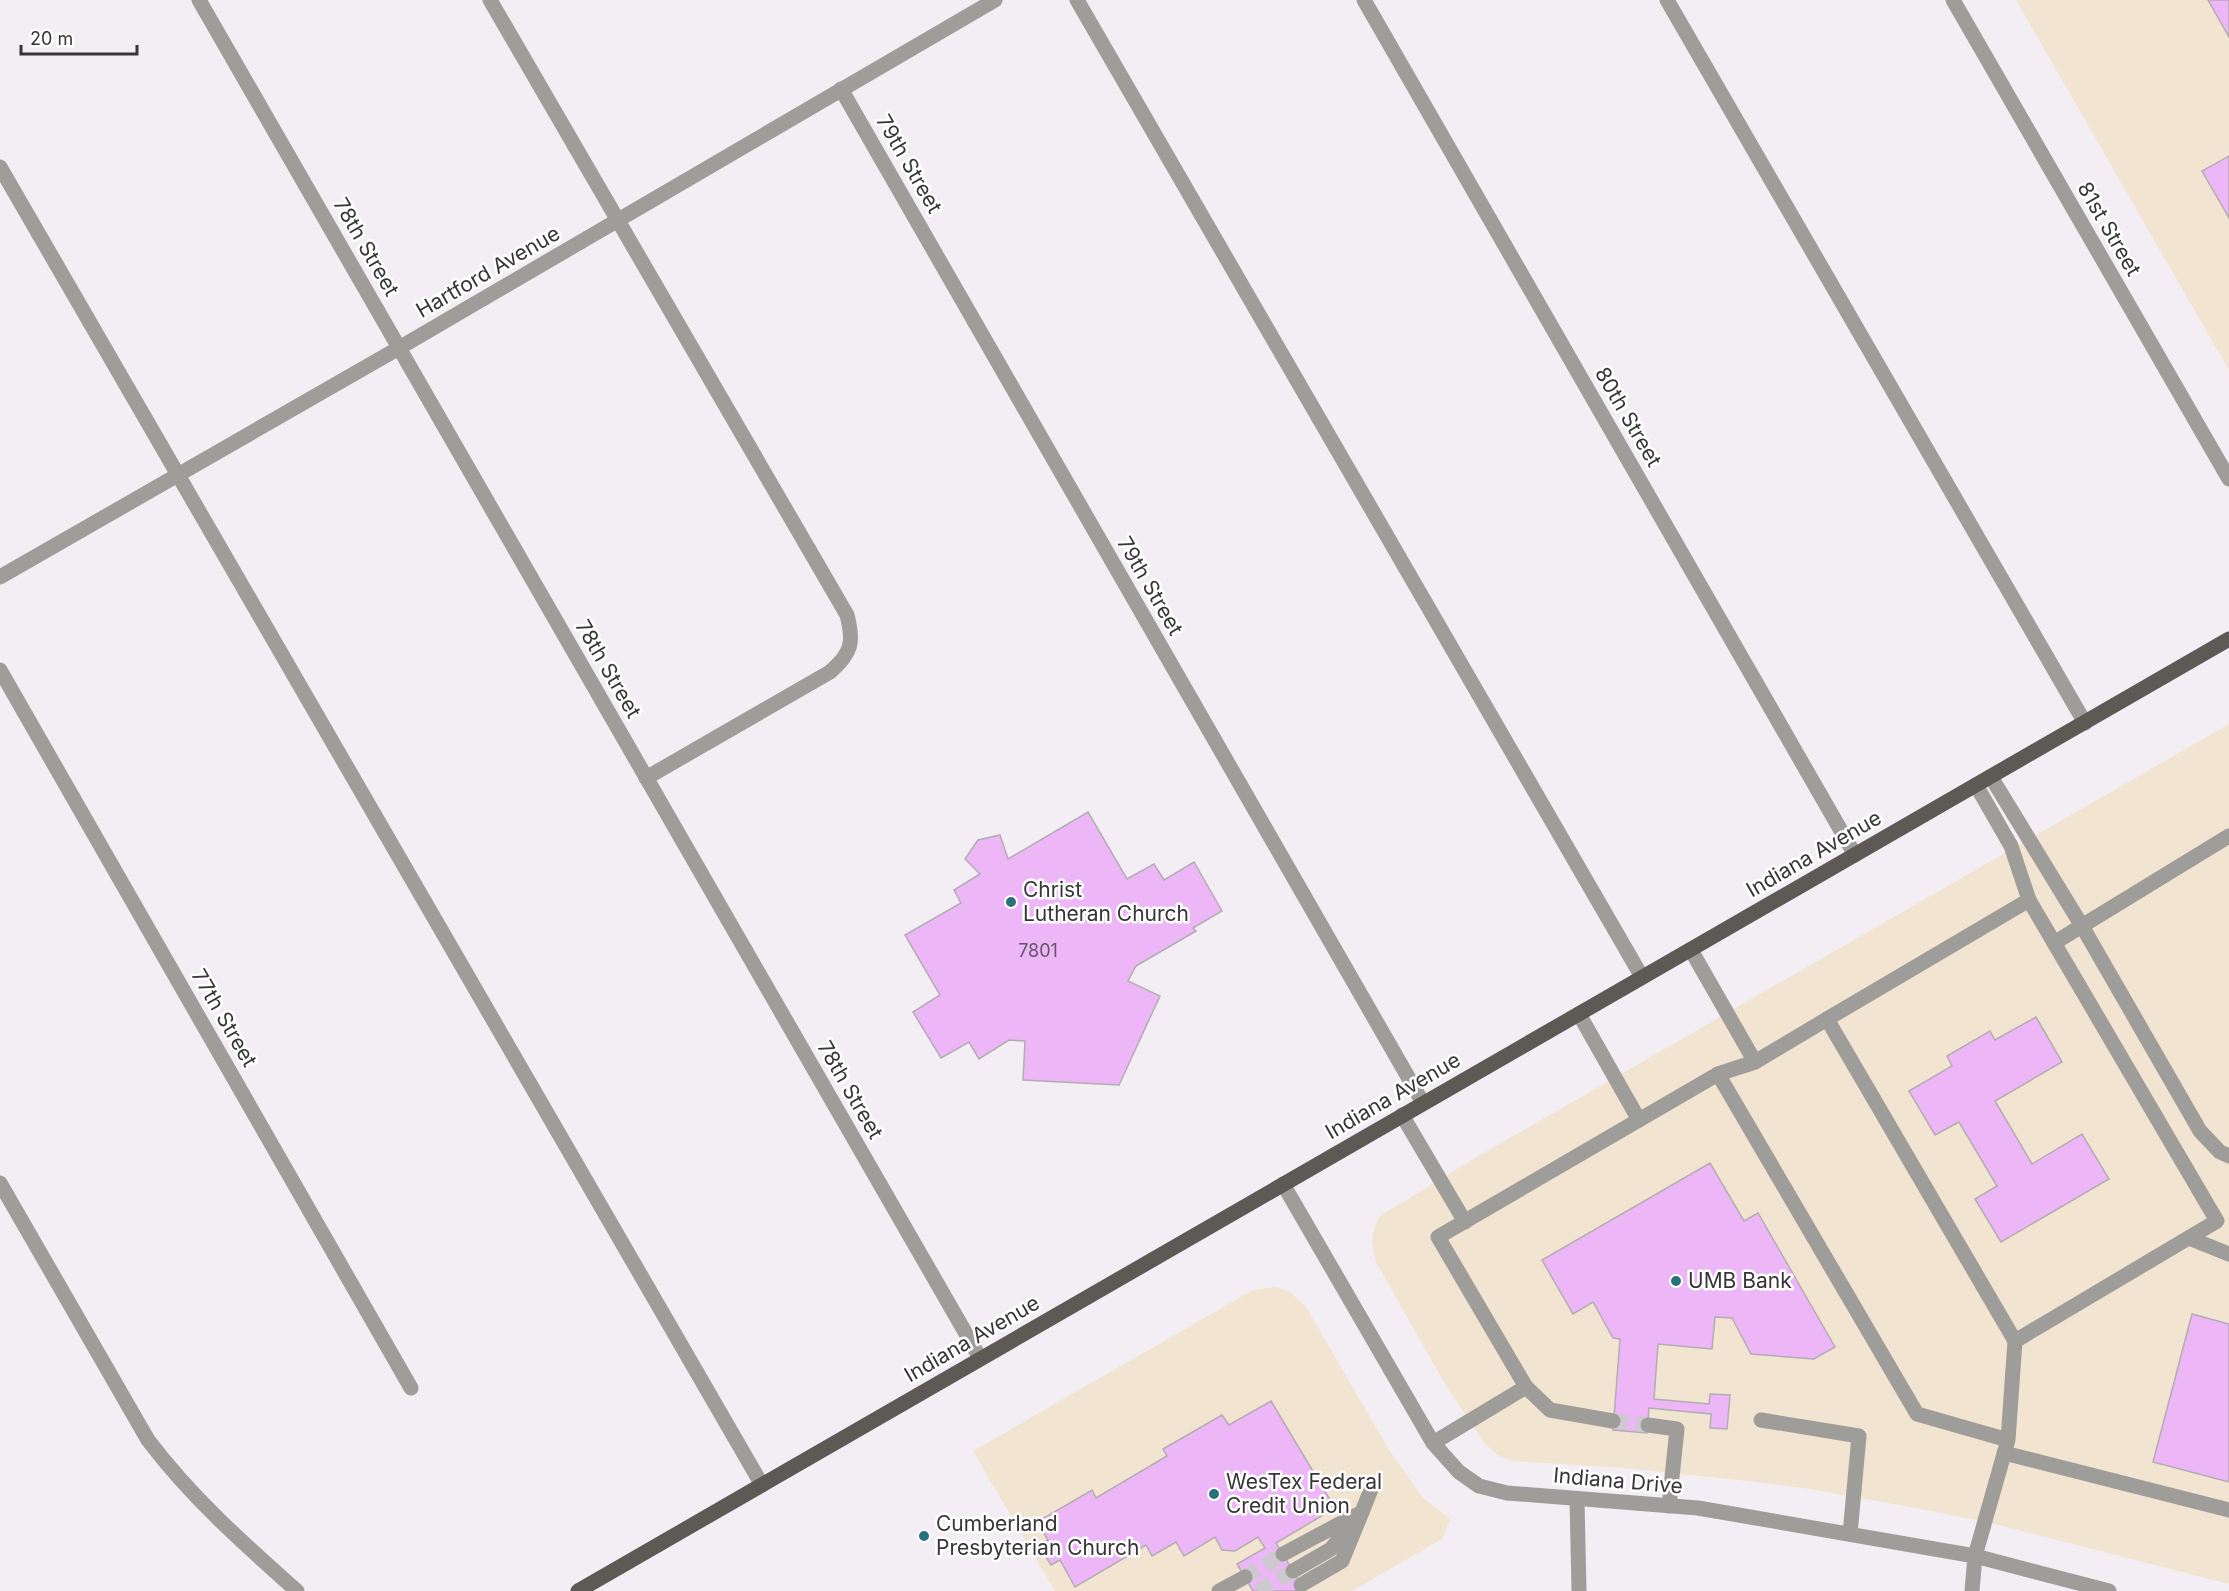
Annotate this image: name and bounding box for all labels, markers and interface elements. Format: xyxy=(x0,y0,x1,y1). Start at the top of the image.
scale bar xyxy=(21,18,136,56)
text: 20 m xyxy=(30,28,73,49)
street label: 79th Street xyxy=(871,110,948,218)
street label: 81st Street xyxy=(2072,177,2146,280)
street label: 78th Street xyxy=(328,193,405,300)
street label: Hartford Avenue xyxy=(411,220,564,323)
street label: 80th Street xyxy=(1590,362,1667,471)
street label: 79th Street xyxy=(1112,532,1189,640)
street label: 78th Street xyxy=(570,615,647,722)
street label: Indiana Avenue xyxy=(1742,805,1886,902)
place label: Christ Lutheran Church xyxy=(1023,877,1189,926)
marker: Christ Lutheran Church xyxy=(1004,895,1018,909)
house number: 7801 xyxy=(1018,940,1058,961)
street label: 77th Street xyxy=(186,964,262,1071)
street label: 78th Street xyxy=(812,1036,889,1143)
street label: Indiana Avenue xyxy=(1321,1047,1465,1144)
place label: UMB Bank xyxy=(1688,1268,1792,1293)
marker: UMB Bank xyxy=(1669,1274,1683,1288)
street label: Indiana Avenue xyxy=(900,1290,1044,1387)
street label: Indiana Drive xyxy=(1552,1462,1684,1499)
place label: WesTex Federal Credit Union xyxy=(1226,1469,1382,1518)
marker: WesTex Federal Credit Union xyxy=(1207,1487,1221,1501)
place label: Cumberland Presbyterian Church xyxy=(936,1511,1139,1560)
marker: Cumberland Presbyterian Church xyxy=(917,1529,931,1543)

